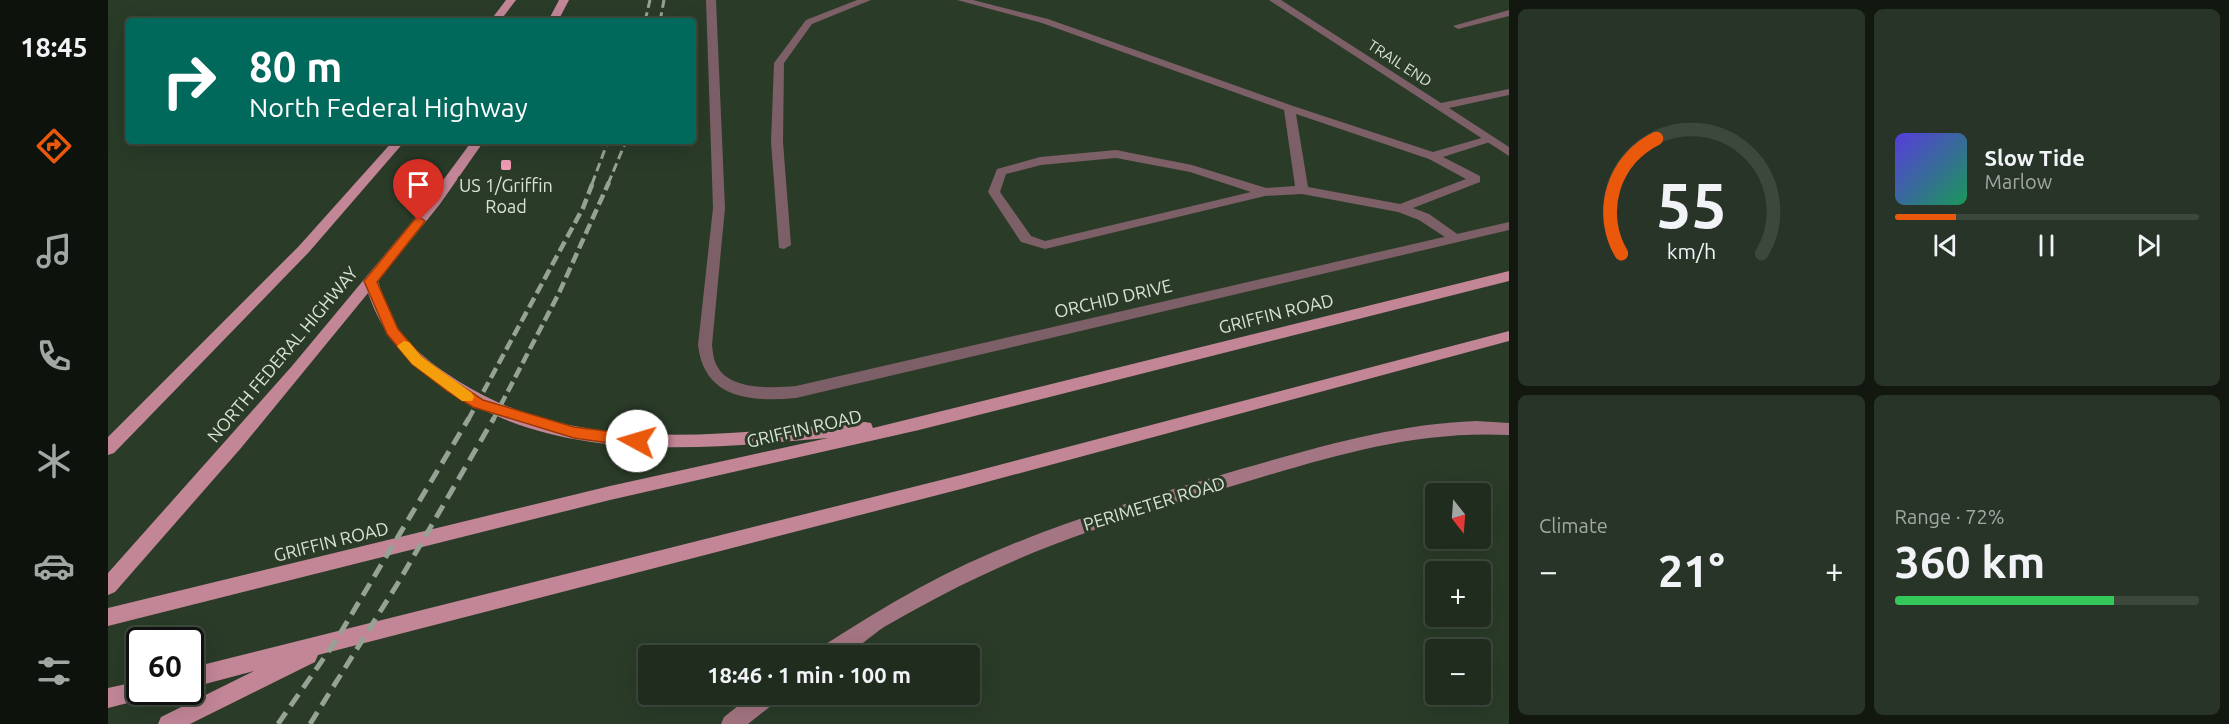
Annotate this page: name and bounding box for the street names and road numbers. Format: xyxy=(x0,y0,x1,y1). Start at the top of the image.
street label: TRAIL END xyxy=(1365,36,1435,90)
street label: NORTH FEDERAL HIGHWAY xyxy=(203,262,362,446)
street label: ORCHID DRIVE xyxy=(1052,275,1174,321)
street label: GRIFFIN ROAD xyxy=(1216,289,1336,337)
street label: GRIFFIN ROAD xyxy=(744,405,864,451)
street label: PERIMETER ROAD xyxy=(1081,472,1227,534)
street label: GRIFFIN ROAD xyxy=(271,517,391,565)

